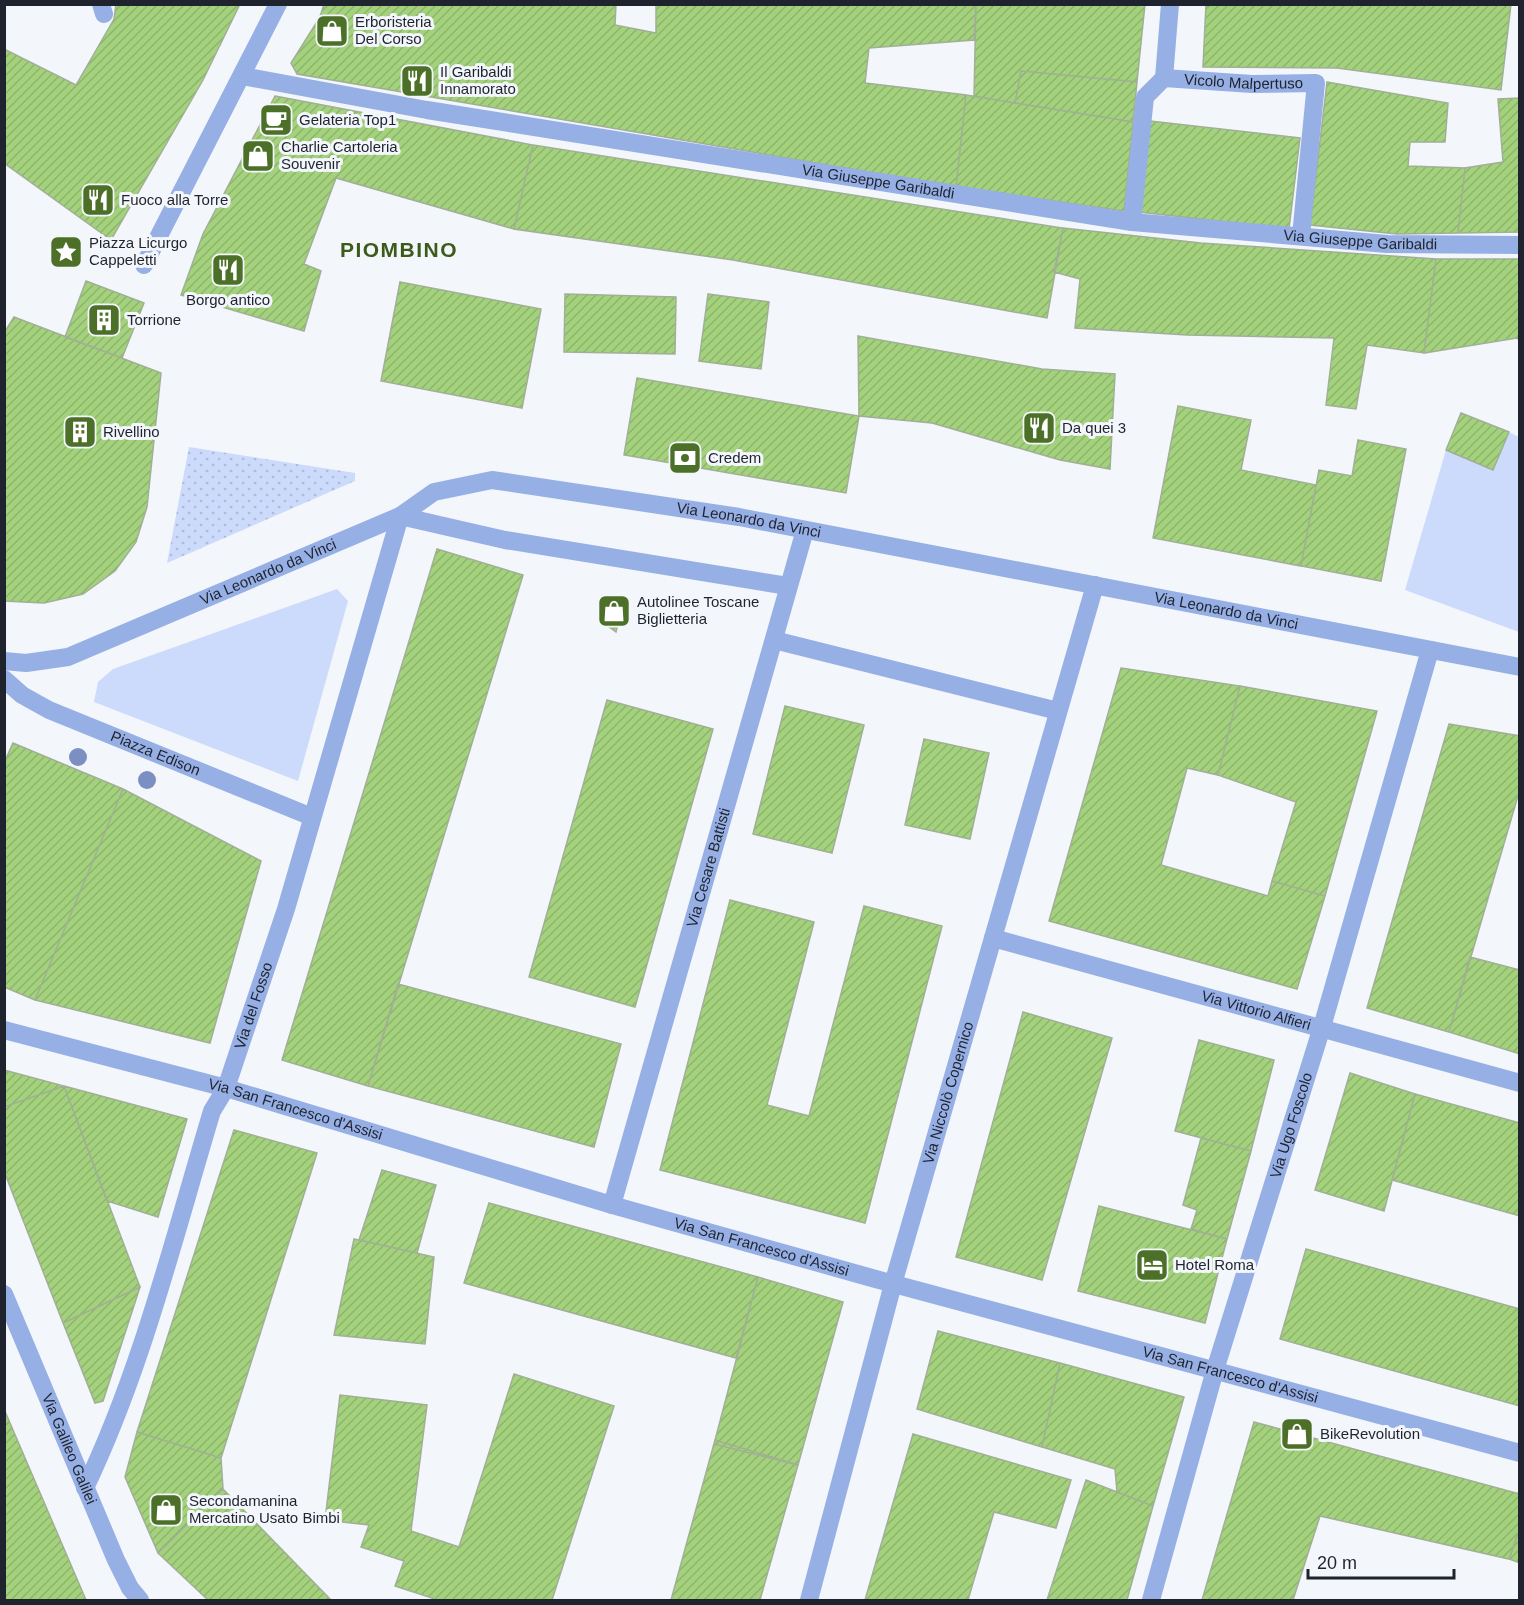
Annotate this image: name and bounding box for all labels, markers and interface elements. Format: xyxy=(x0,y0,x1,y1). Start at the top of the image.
shop icon: Erboristeria Del Corso xyxy=(314,13,350,49)
place label: Erboristeria Del Corso xyxy=(355,13,432,47)
restaurant icon: Il Garibaldi Innamorato xyxy=(399,63,435,99)
place label: Il Garibaldi Innamorato xyxy=(440,63,516,97)
street label: Vicolo Malpertuso xyxy=(1184,70,1303,92)
cafe icon: Gelateria Top1 xyxy=(258,102,294,138)
place label: Gelateria Top1 xyxy=(299,111,396,128)
shop icon: Charlie Cartoleria Souvenir xyxy=(240,138,276,174)
place label: Charlie Cartoleria Souvenir xyxy=(281,138,398,172)
street label: Via Giuseppe Garibaldi xyxy=(801,161,956,202)
restaurant icon: Fuoco alla Torre xyxy=(80,182,116,218)
place label: Fuoco alla Torre xyxy=(121,191,228,208)
street label: Via Giuseppe Garibaldi xyxy=(1283,226,1437,252)
place icon: Piazza Licurgo Cappeletti xyxy=(48,234,84,270)
place label: Piazza Licurgo Cappeletti xyxy=(89,234,187,268)
district label: PIOMBINO xyxy=(340,238,458,261)
restaurant icon: Borgo antico xyxy=(210,252,246,288)
place label: Borgo antico xyxy=(186,291,270,308)
building icon: Torrione xyxy=(86,302,122,338)
place label: Torrione xyxy=(127,311,181,328)
restaurant icon: Da quei 3 xyxy=(1021,410,1057,446)
building icon: Rivellino xyxy=(62,414,98,450)
place label: Da quei 3 xyxy=(1062,419,1126,436)
place label: Rivellino xyxy=(103,423,160,440)
bank icon: Credem xyxy=(667,440,703,476)
place label: Credem xyxy=(708,449,761,466)
street label: Via Leonardo da Vinci xyxy=(676,499,823,541)
street label: Via Leonardo da Vinci xyxy=(197,535,339,608)
street label: Via Leonardo da Vinci xyxy=(1153,588,1300,632)
shop icon: Autolinee Toscane Biglietteria xyxy=(596,593,632,629)
place label: Autolinee Toscane Biglietteria xyxy=(637,593,759,627)
street label: Piazza Edison xyxy=(108,727,203,779)
street label: Via Cesare Battisti xyxy=(683,806,733,929)
street label: Via del Fosso xyxy=(231,960,276,1051)
street label: Via Vittorio Alfieri xyxy=(1200,987,1313,1033)
street label: Via Niccolò Copernico xyxy=(919,1020,976,1166)
street label: Via Ugo Foscolo xyxy=(1266,1070,1315,1180)
street label: Via San Francesco d'Assisi xyxy=(207,1075,385,1143)
street label: Via San Francesco d'Assisi xyxy=(672,1214,851,1279)
hotel icon: Hotel Roma xyxy=(1134,1247,1170,1283)
place label: Hotel Roma xyxy=(1175,1256,1255,1273)
street label: Via San Francesco d'Assisi xyxy=(1141,1342,1320,1406)
street label: Via Galileo Galilei xyxy=(39,1391,100,1506)
shop icon: BikeRevolution xyxy=(1279,1416,1315,1452)
place label: BikeRevolution xyxy=(1320,1425,1420,1442)
shop icon: Secondamanina Mercatino Usato Bimbi xyxy=(148,1492,184,1528)
place label: Secondamanina Mercatino Usato Bimbi xyxy=(189,1492,340,1526)
scale bar xyxy=(1308,1542,1454,1580)
text: 20 m xyxy=(1317,1553,1357,1573)

